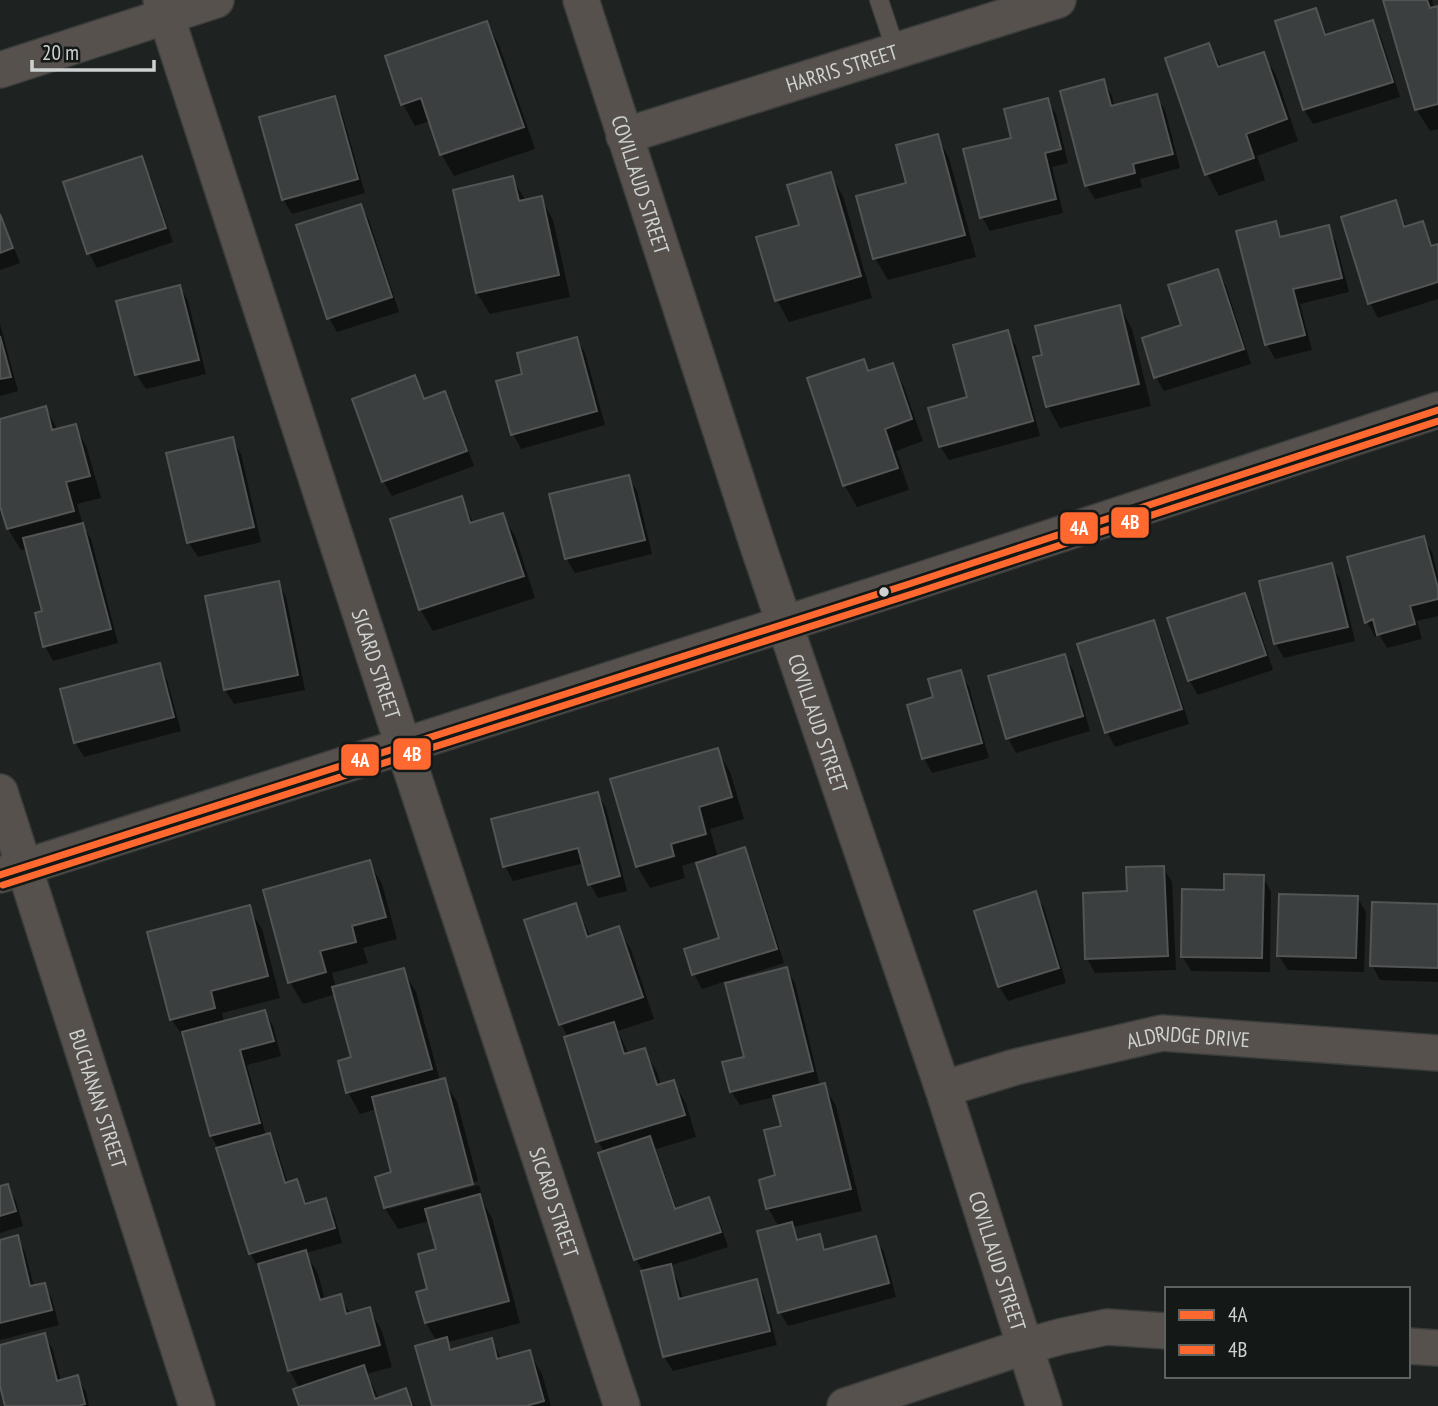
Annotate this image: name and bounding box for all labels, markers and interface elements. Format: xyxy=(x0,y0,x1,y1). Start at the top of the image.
scale bar xyxy=(32,28,154,72)
street label: HARRIS STREET xyxy=(782,37,901,98)
text: 20 m xyxy=(42,39,79,66)
street label: COVILLAUD STREET xyxy=(606,112,676,258)
line badge: 4B xyxy=(1110,506,1150,539)
text: 4B xyxy=(1121,510,1139,534)
line badge: 4A xyxy=(1059,511,1099,545)
text: 4A xyxy=(1070,516,1089,540)
unlabelled marker xyxy=(877,585,891,599)
street label: SICARD STREET xyxy=(346,605,407,723)
street label: COVILLAUD STREET xyxy=(782,650,855,796)
line badge: 4B xyxy=(392,737,432,771)
text: 4B xyxy=(403,742,421,766)
line badge: 4A xyxy=(340,743,380,777)
text: 4A xyxy=(351,748,370,772)
street label: ALDRIDGE DRIVE xyxy=(1124,1019,1251,1054)
street label: BUCHANAN STREET xyxy=(63,1026,134,1172)
street label: SICARD STREET xyxy=(524,1144,585,1261)
street label: COVILLAUD STREET xyxy=(963,1188,1033,1334)
legend xyxy=(1165,1287,1410,1378)
text: 4A xyxy=(1228,1301,1247,1328)
text: 4B xyxy=(1228,1336,1247,1363)

